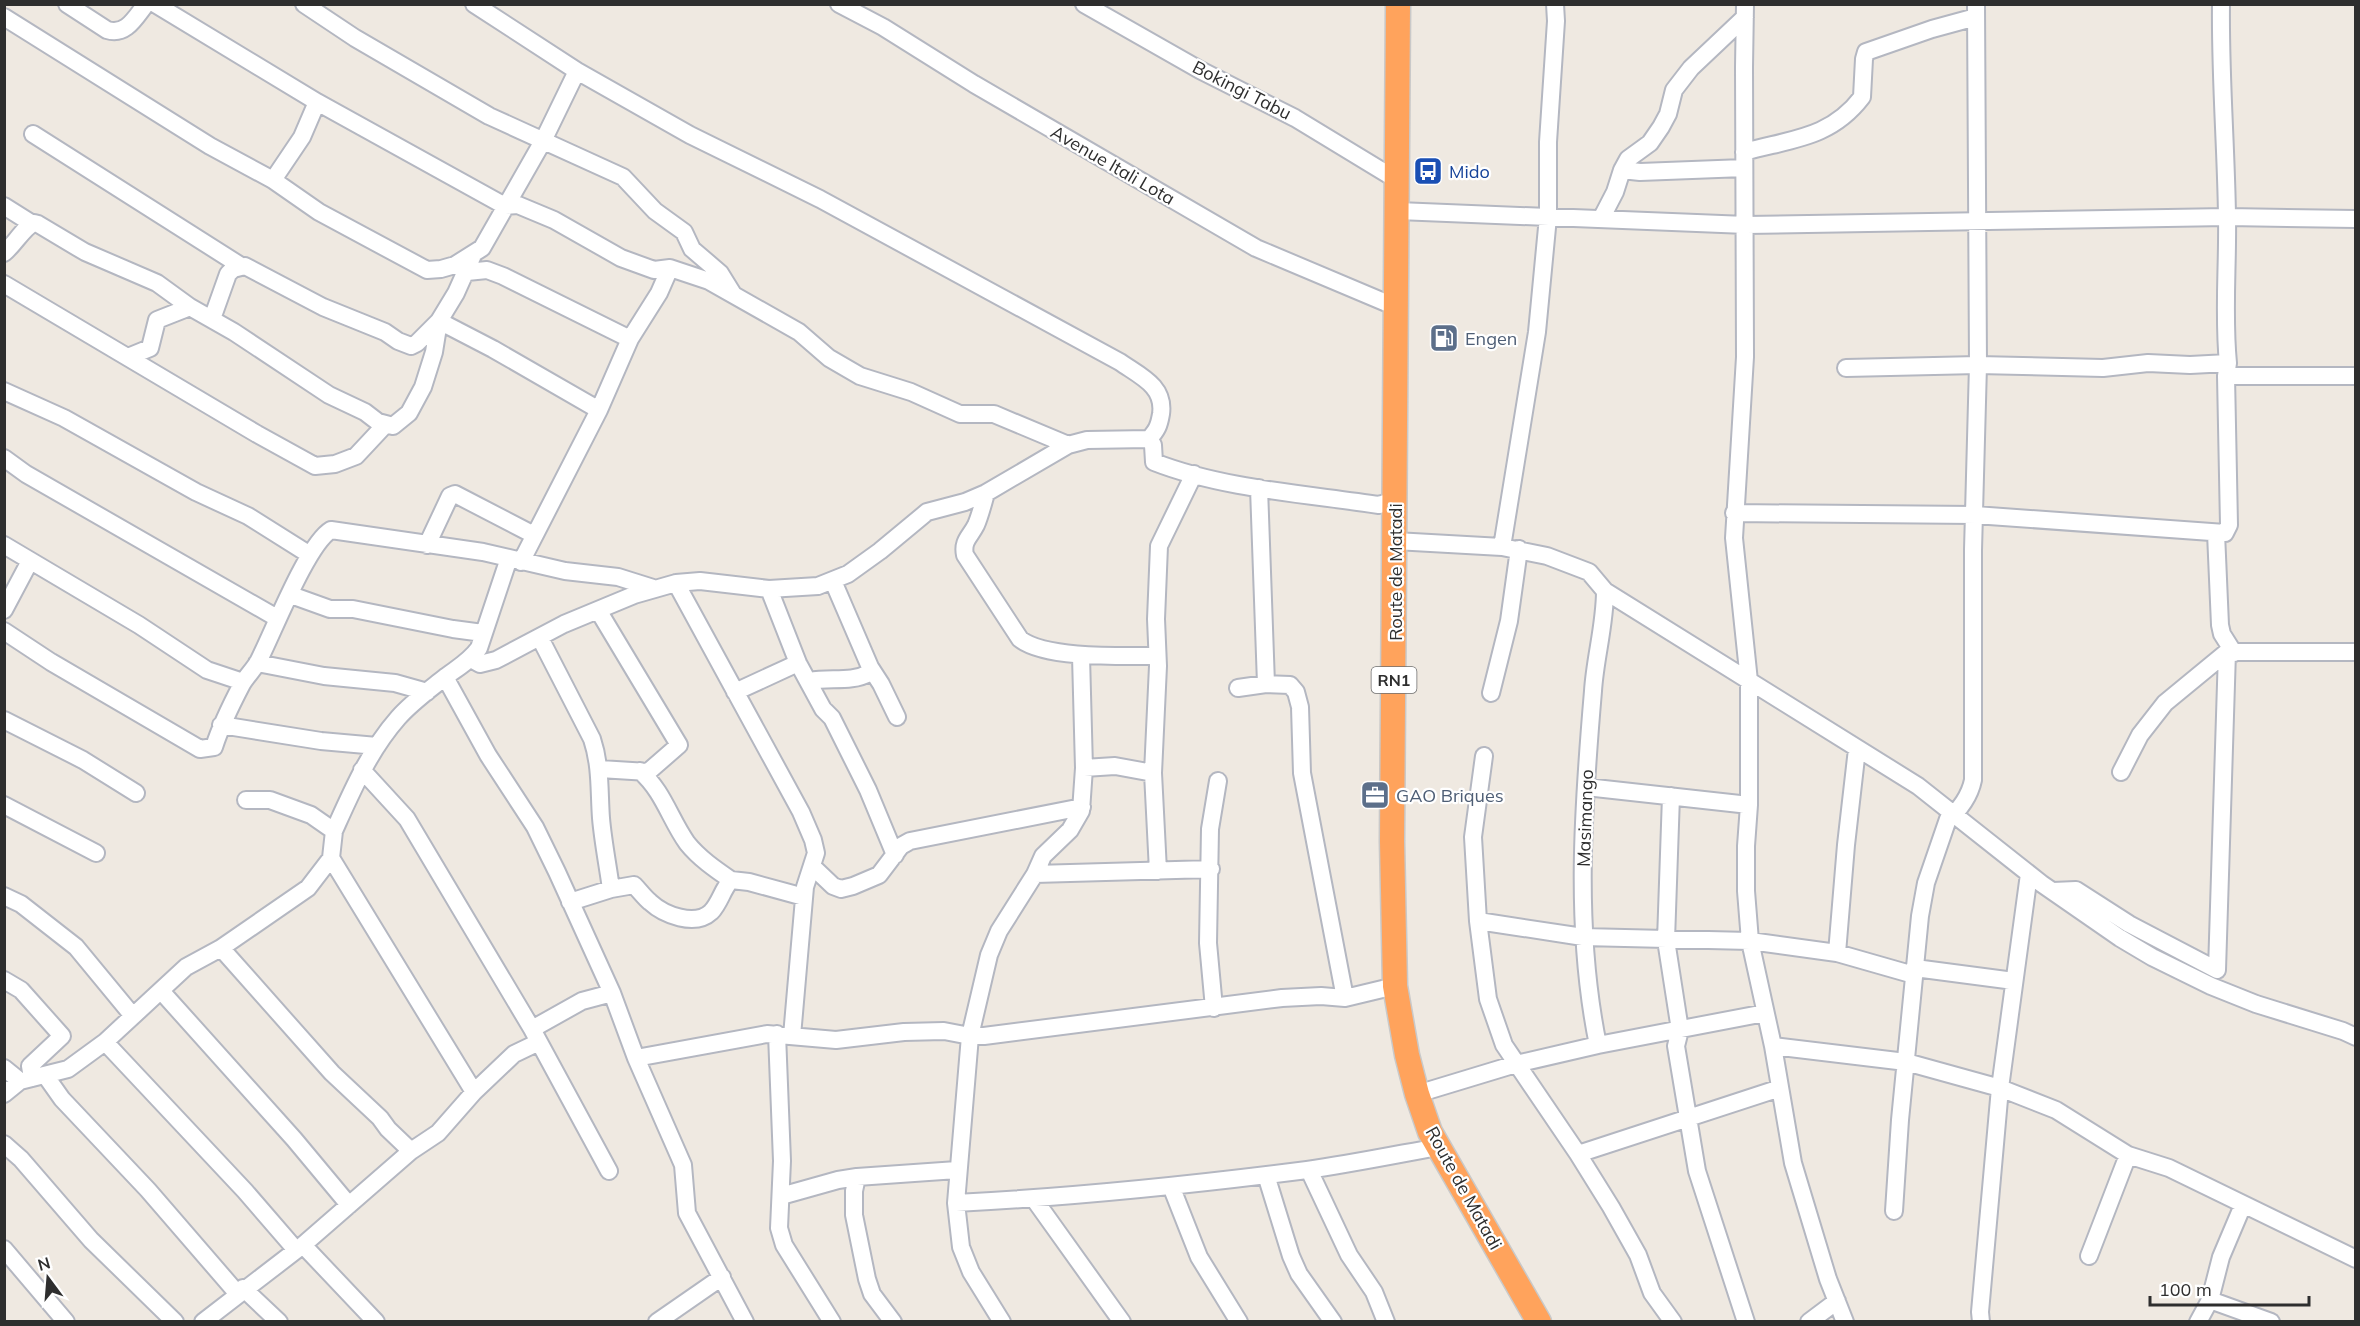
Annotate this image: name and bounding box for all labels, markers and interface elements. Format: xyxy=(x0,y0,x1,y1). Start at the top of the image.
street label: Bokingi Tabu xyxy=(1189,55,1295,125)
street label: Avenue Itali Lota xyxy=(1047,120,1179,210)
bus stop icon: Mido xyxy=(1412,155,1444,187)
place label: Mido xyxy=(1449,160,1490,183)
fuel station icon: Engen xyxy=(1428,322,1460,354)
place label: Engen xyxy=(1465,327,1517,350)
street label: Route de Matadi xyxy=(1384,503,1407,641)
road number: RN1 xyxy=(1372,667,1416,693)
street label: Masimango xyxy=(1572,769,1598,867)
office icon: GAO Briques xyxy=(1359,779,1391,811)
place label: GAO Briques xyxy=(1396,784,1504,807)
street label: Route de Matadi xyxy=(1421,1122,1507,1254)
north arrow xyxy=(18,1248,78,1308)
text: N xyxy=(35,1252,52,1275)
scale bar xyxy=(2150,1269,2309,1307)
text: 100 m xyxy=(2159,1278,2212,1301)

